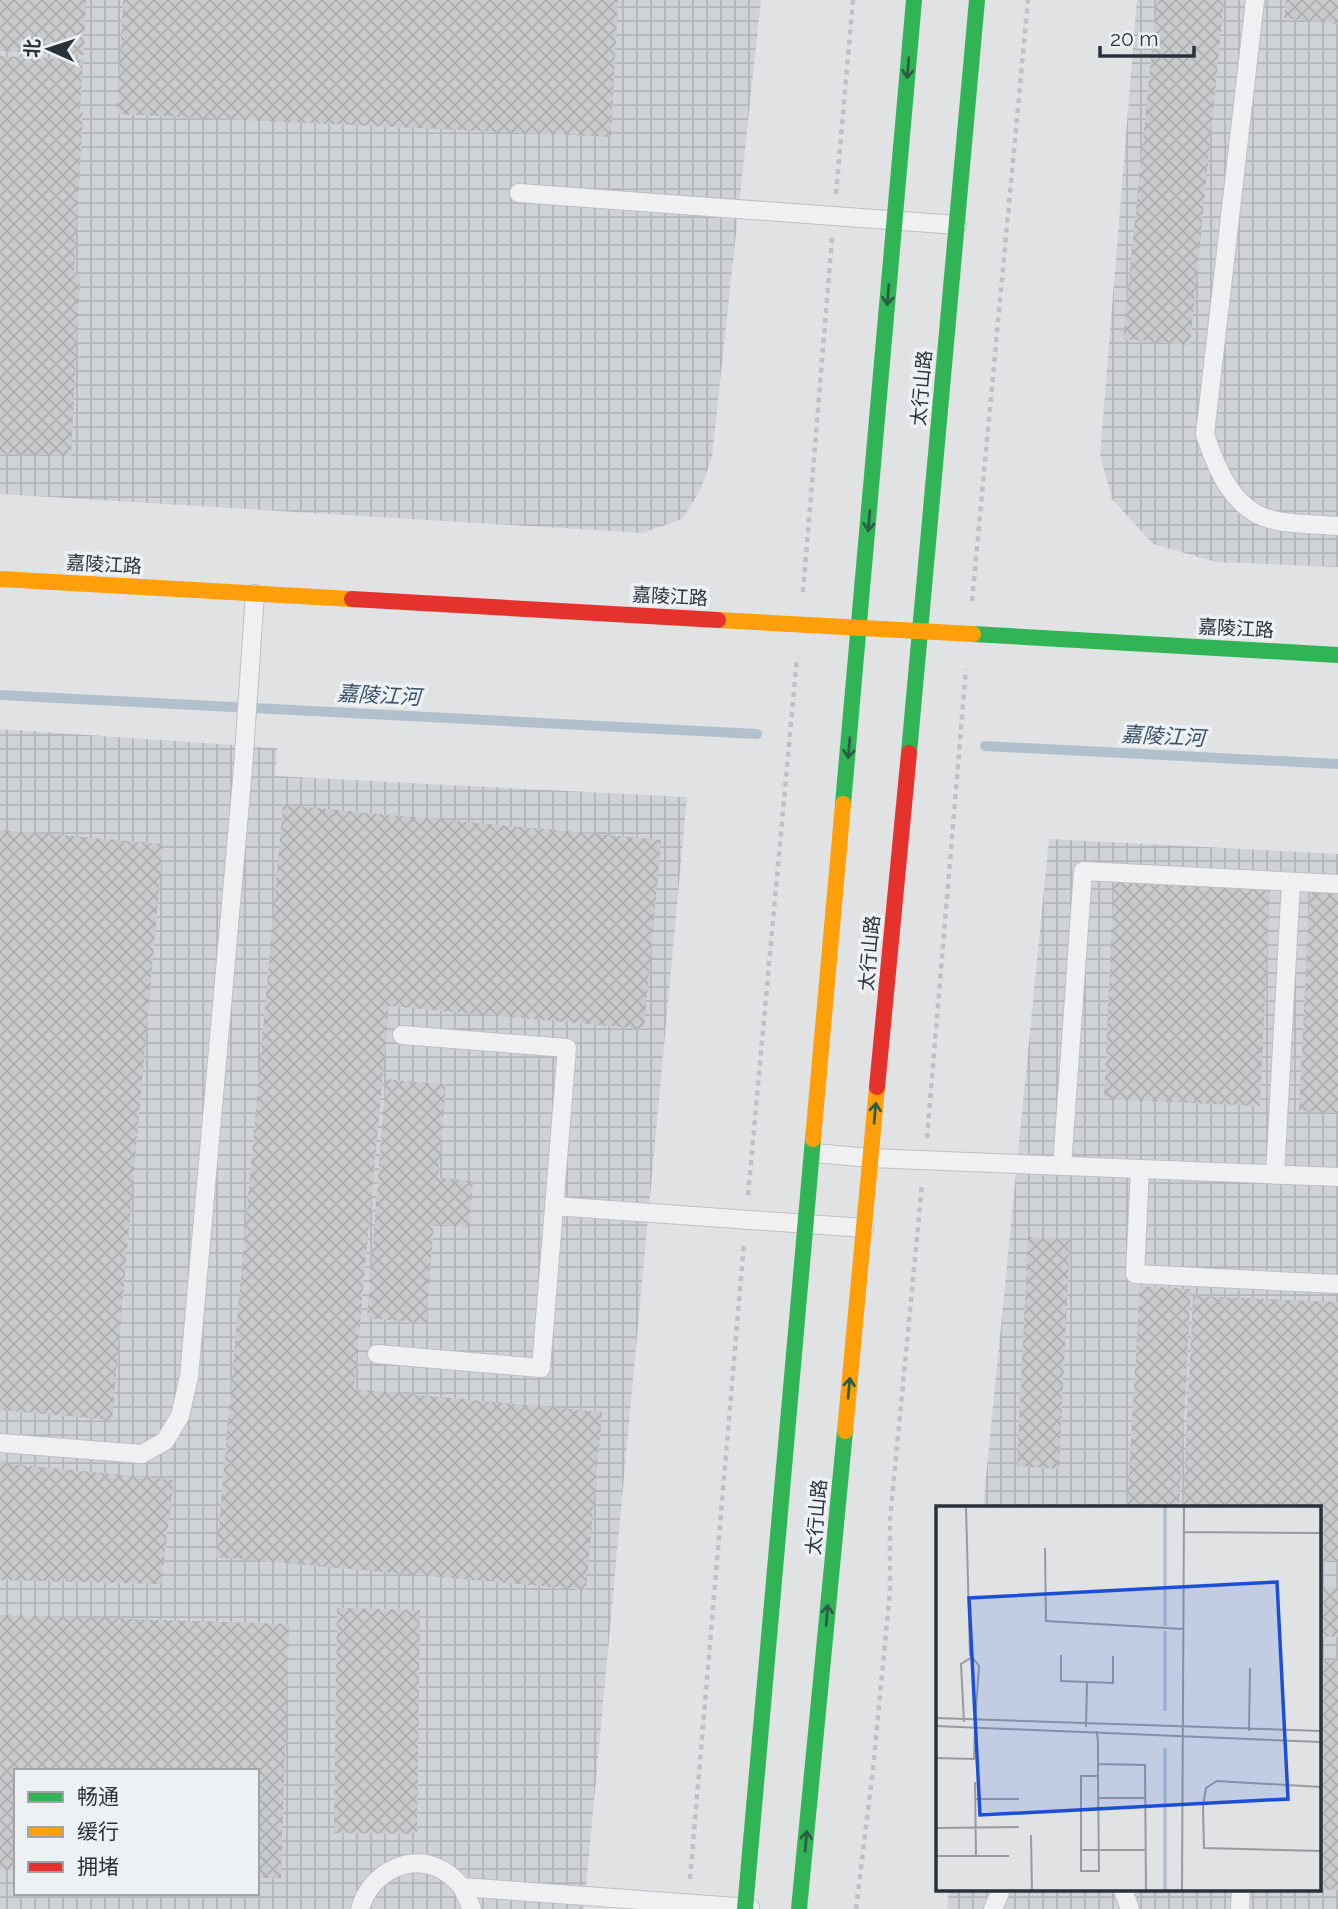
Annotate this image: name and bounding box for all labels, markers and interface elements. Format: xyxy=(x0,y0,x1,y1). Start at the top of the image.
north arrow xyxy=(14,14,84,84)
scale bar xyxy=(1100,14,1194,58)
text: 20 m xyxy=(1110,26,1158,51)
text: 北 xyxy=(21,38,44,58)
one-way arrow xyxy=(901,56,914,79)
one-way arrow xyxy=(881,283,894,305)
street label: 太行山路 xyxy=(907,349,935,427)
one-way arrow xyxy=(862,509,875,532)
street label: 嘉陵江路 xyxy=(65,551,143,577)
street label: 嘉陵江路 xyxy=(631,583,709,609)
street label: 嘉陵江路 xyxy=(1197,615,1275,641)
water label: 嘉陵江河 xyxy=(336,680,426,710)
water label: 嘉陵江河 xyxy=(1120,721,1210,751)
one-way arrow xyxy=(842,736,855,759)
street label: 太行山路 xyxy=(855,914,883,992)
one-way arrow xyxy=(869,1102,882,1125)
one-way arrow xyxy=(843,1377,856,1400)
street label: 太行山路 xyxy=(802,1478,830,1556)
inset map xyxy=(936,1506,1320,1892)
one-way arrow xyxy=(821,1604,834,1626)
legend xyxy=(14,1769,259,1895)
text: 畅通 xyxy=(77,1784,119,1809)
text: 缓行 xyxy=(77,1819,119,1844)
one-way arrow xyxy=(799,1830,812,1853)
text: 拥堵 xyxy=(77,1854,119,1879)

